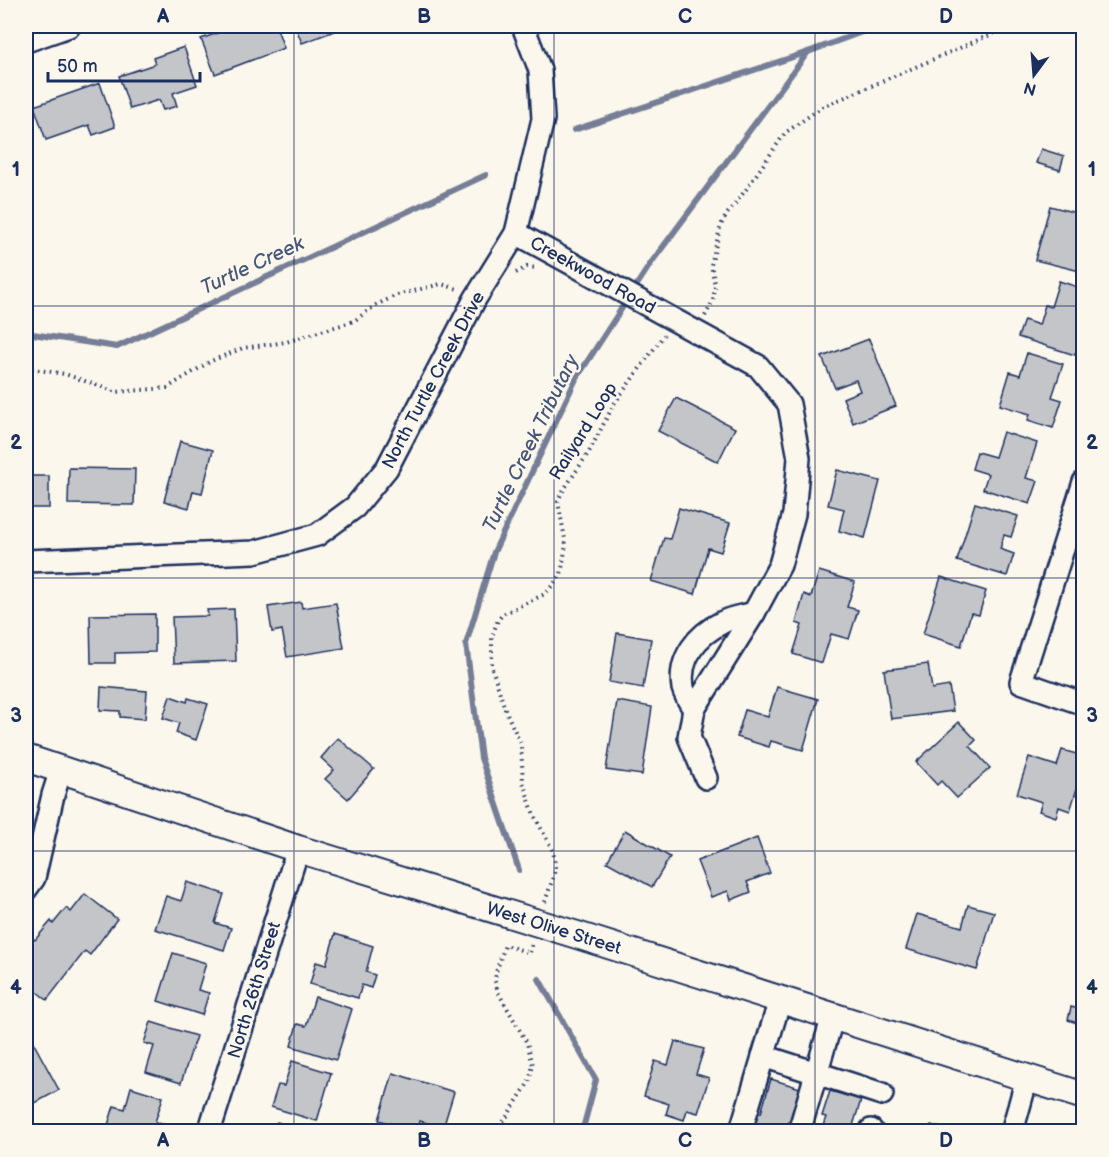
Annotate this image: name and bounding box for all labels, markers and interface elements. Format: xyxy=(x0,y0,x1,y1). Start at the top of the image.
text: A xyxy=(156,5,170,29)
text: B xyxy=(417,5,431,29)
text: C xyxy=(678,5,692,29)
text: D xyxy=(939,5,953,29)
scale bar xyxy=(48,45,200,83)
north arrow xyxy=(1004,45,1064,105)
text: 50 m xyxy=(57,56,98,77)
text: N xyxy=(1022,77,1039,99)
text: 1 xyxy=(12,158,20,182)
text: 1 xyxy=(1088,158,1096,182)
water label: Turtle Creek xyxy=(197,231,309,300)
street label: Creekwood Road xyxy=(526,232,659,319)
street label: North Turtle Creek Drive xyxy=(378,288,489,472)
water label: Turtle Creek Tributary xyxy=(478,350,585,536)
street label: Railyard Loop xyxy=(545,379,622,484)
text: 2 xyxy=(10,431,22,455)
text: 2 xyxy=(1086,431,1098,455)
text: 3 xyxy=(10,704,22,728)
text: 3 xyxy=(1086,704,1098,728)
street label: West Olive Street xyxy=(484,898,624,959)
street label: North 26th Street xyxy=(224,919,285,1061)
text: 4 xyxy=(10,976,22,1000)
text: 4 xyxy=(1086,976,1098,1000)
text: A xyxy=(156,1129,170,1153)
text: B xyxy=(417,1129,431,1153)
text: C xyxy=(678,1129,692,1153)
text: D xyxy=(939,1129,953,1153)

